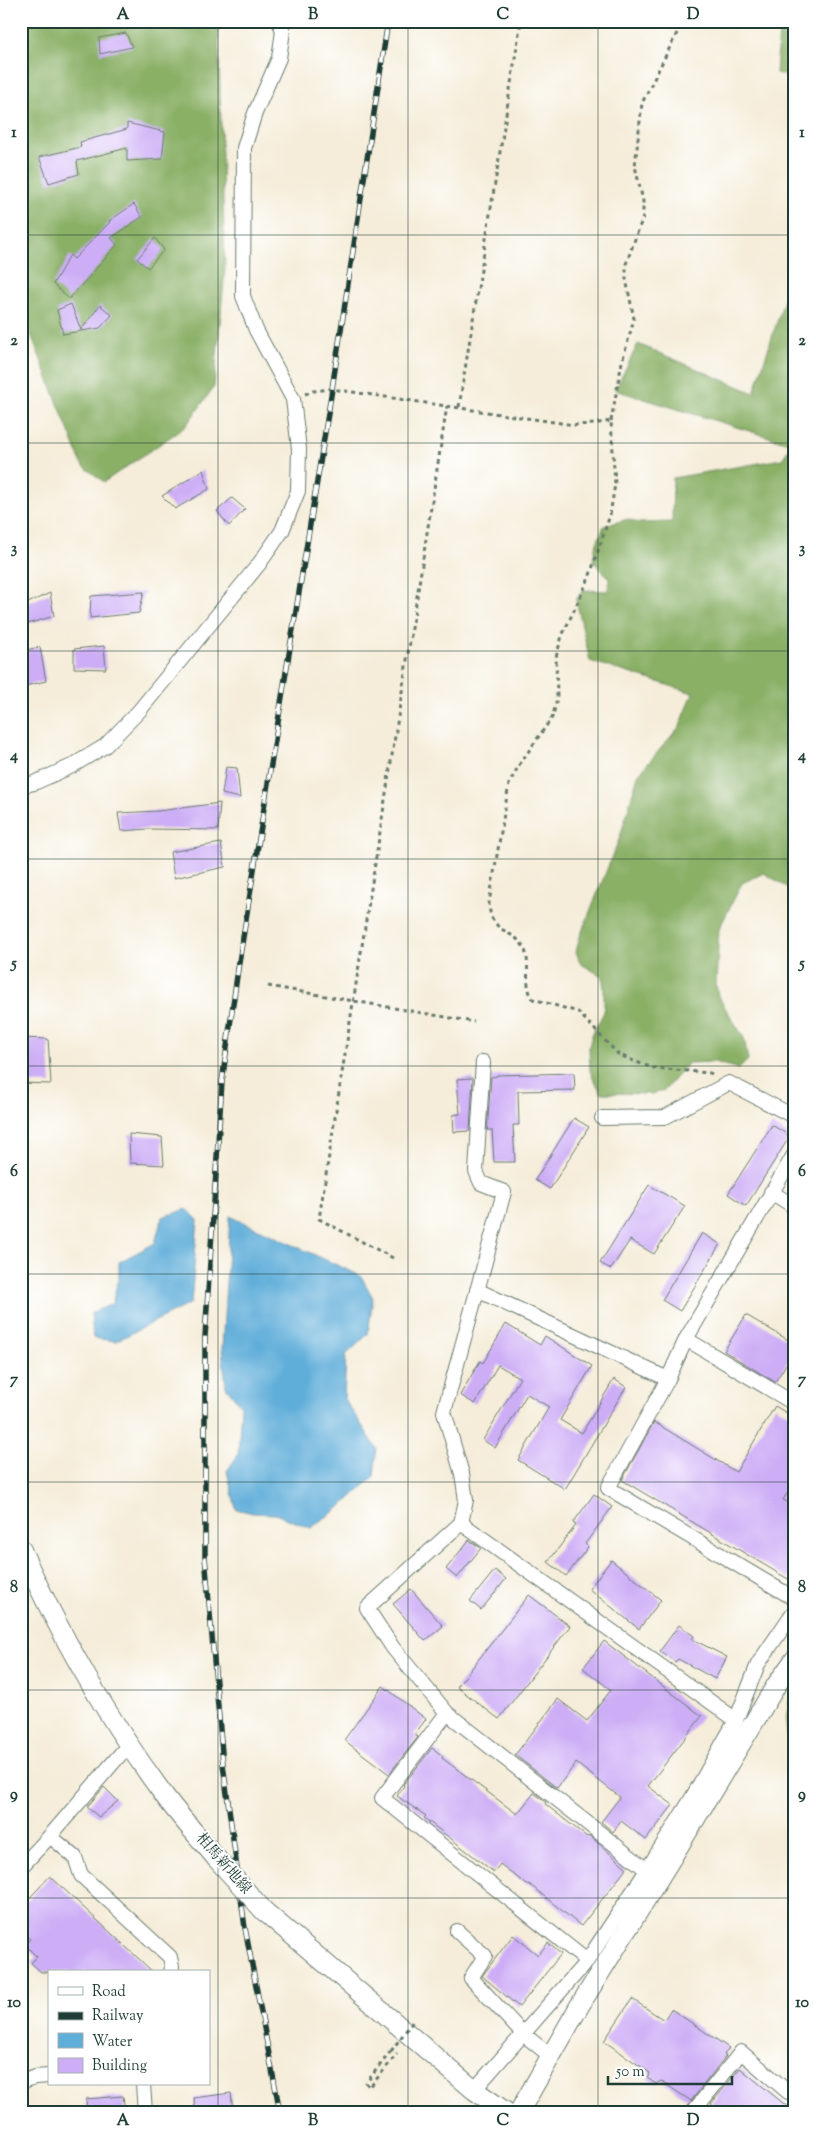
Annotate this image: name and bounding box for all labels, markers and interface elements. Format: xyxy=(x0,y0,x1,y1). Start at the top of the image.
text: A xyxy=(117,4,130,27)
text: B xyxy=(308,4,318,27)
text: C xyxy=(497,4,510,27)
text: D xyxy=(687,4,700,27)
text: 1 xyxy=(11,122,17,145)
text: 1 xyxy=(799,122,805,145)
text: 2 xyxy=(10,330,18,353)
text: 2 xyxy=(798,330,806,353)
text: 3 xyxy=(11,538,18,561)
text: 3 xyxy=(799,538,806,561)
text: 4 xyxy=(9,745,18,768)
text: 4 xyxy=(797,745,806,768)
text: 5 xyxy=(9,953,17,976)
text: 5 xyxy=(797,953,805,976)
text: 6 xyxy=(10,1161,18,1184)
text: 6 xyxy=(798,1161,806,1184)
text: 7 xyxy=(10,1369,19,1392)
text: 7 xyxy=(798,1369,807,1392)
text: 8 xyxy=(10,1577,18,1600)
text: 8 xyxy=(798,1577,806,1600)
text: 9 xyxy=(10,1784,18,1807)
text: 9 xyxy=(798,1784,806,1807)
street label: 相馬新地線 xyxy=(190,1829,256,1899)
legend xyxy=(48,1970,210,2086)
text: Road xyxy=(92,1982,126,2003)
text: 10 xyxy=(7,1992,21,2015)
text: 10 xyxy=(795,1992,809,2015)
text: Railway xyxy=(92,2006,144,2027)
text: Water xyxy=(92,2032,133,2053)
scale bar xyxy=(608,2053,732,2085)
text: Building xyxy=(92,2056,147,2077)
text: 50 m xyxy=(615,2062,645,2083)
text: A xyxy=(117,2110,130,2133)
text: B xyxy=(308,2110,318,2133)
text: C xyxy=(497,2110,510,2133)
text: D xyxy=(687,2110,700,2133)

